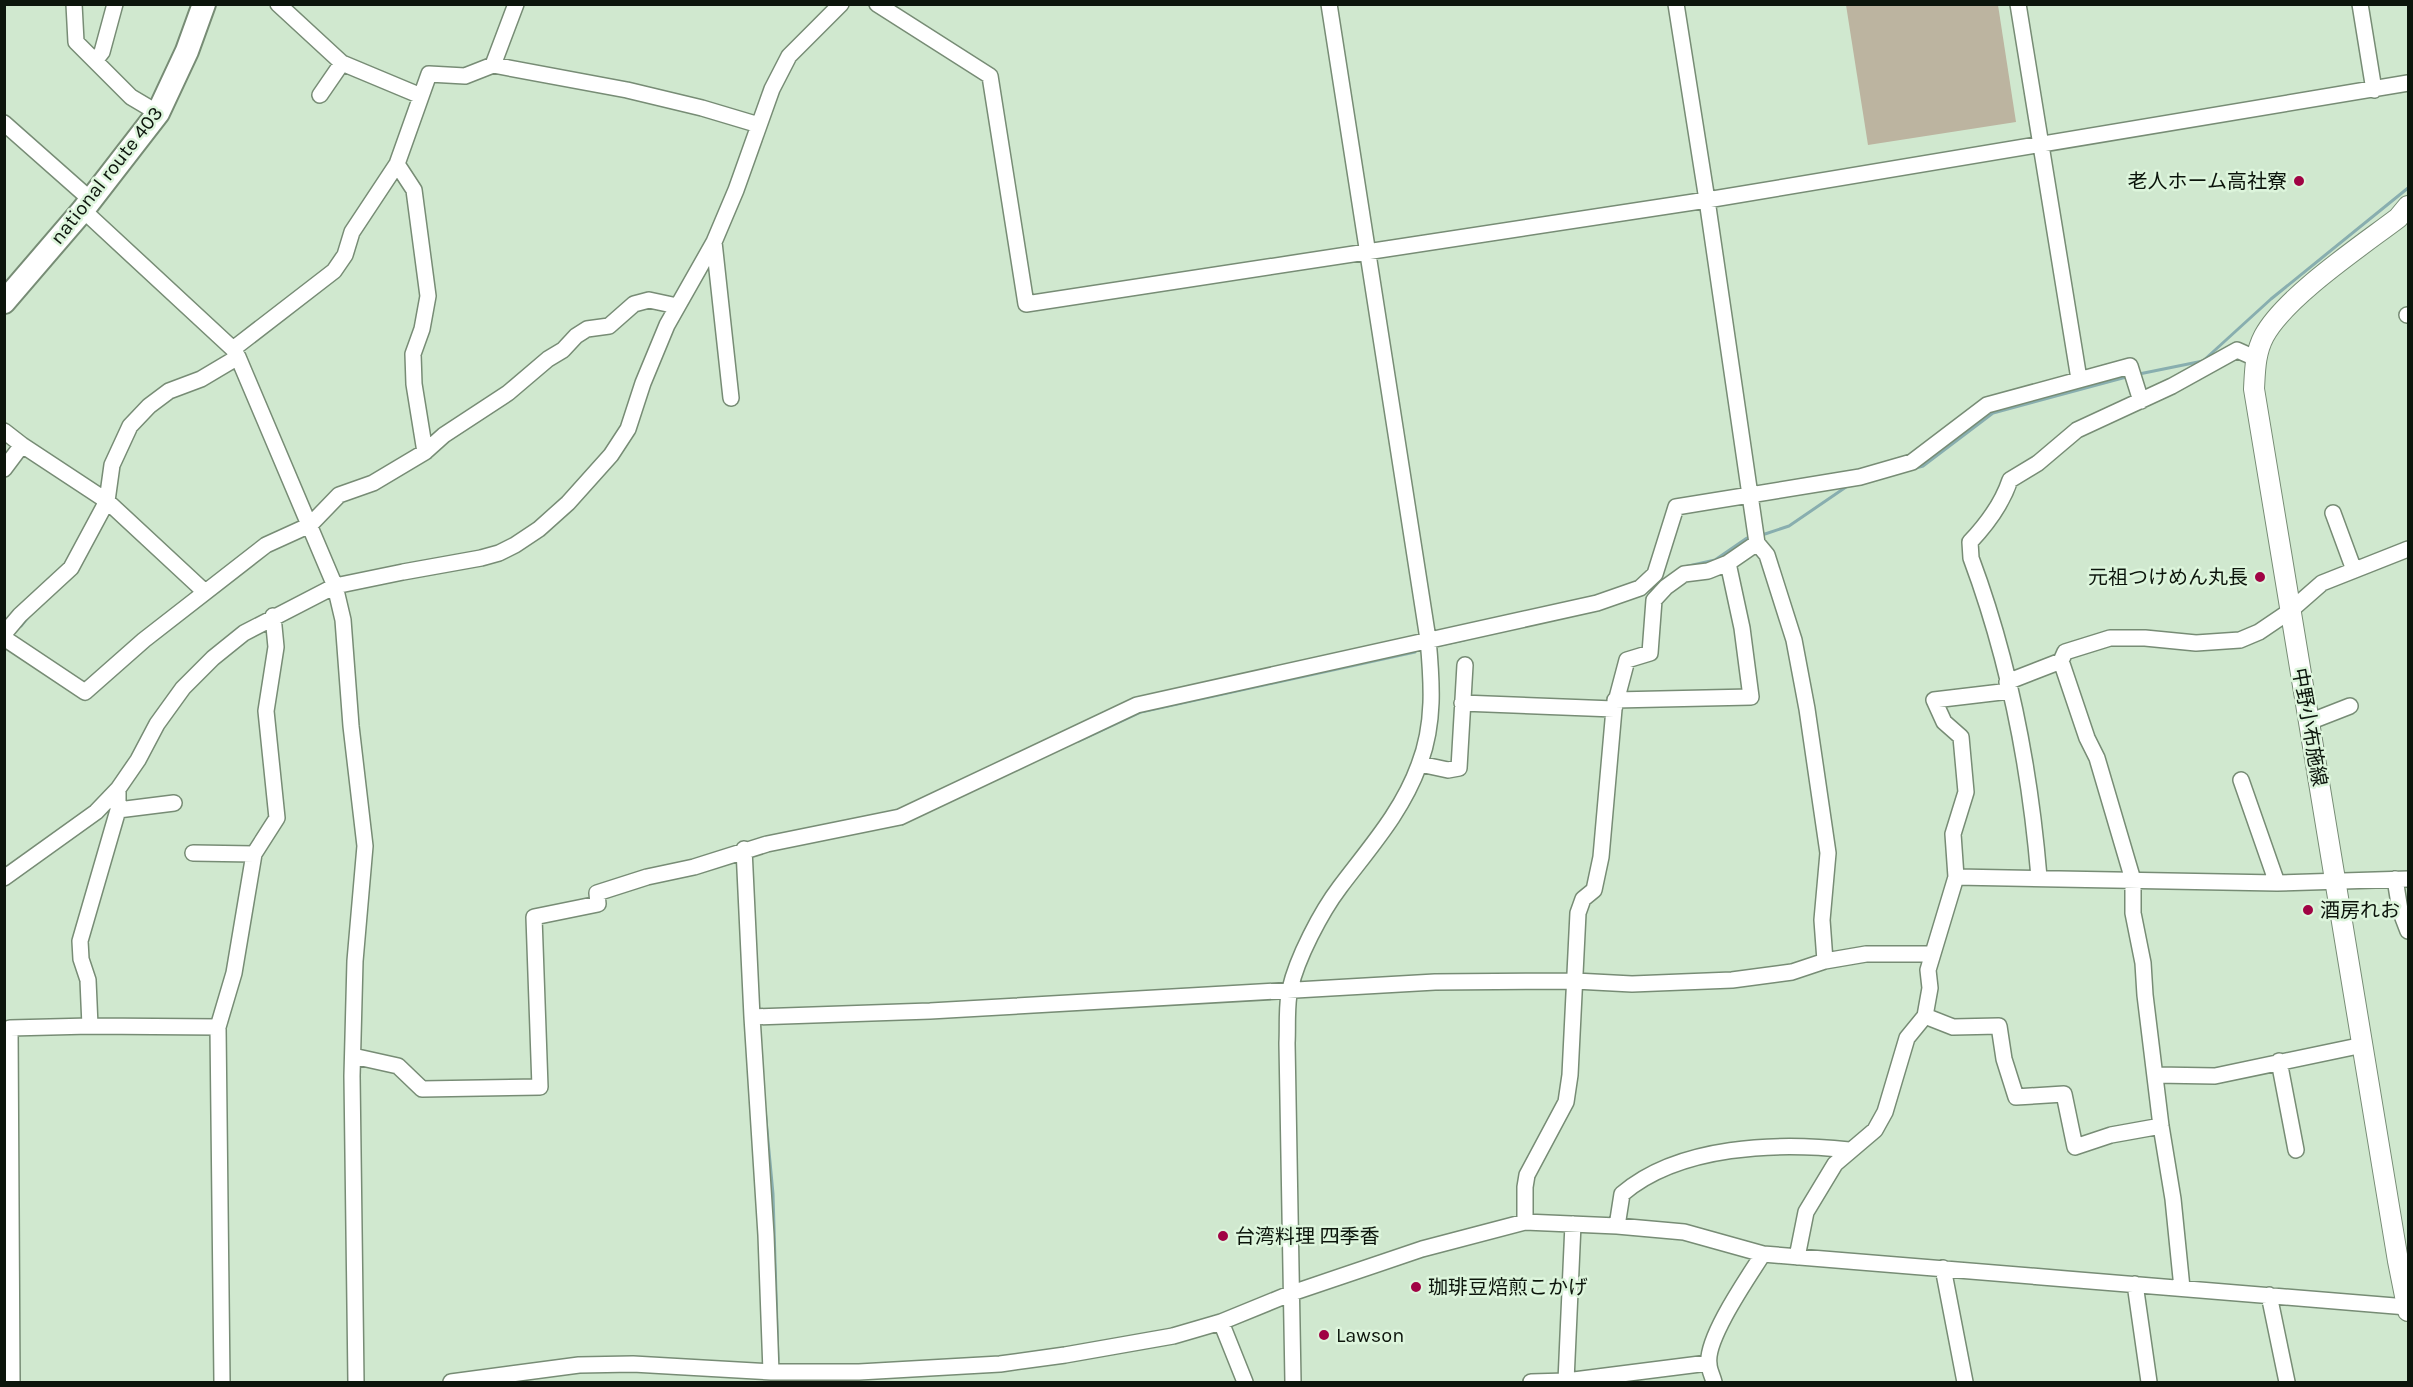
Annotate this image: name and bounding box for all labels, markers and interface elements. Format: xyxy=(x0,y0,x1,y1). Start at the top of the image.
street label: national route 403 xyxy=(45,102,167,249)
place label: 老人ホーム高社寮 xyxy=(2128,170,2287,193)
marker: 老人ホーム高社寮 xyxy=(2292,174,2306,188)
place label: 元祖つけめん丸長 xyxy=(2088,566,2248,589)
marker: 元祖つけめん丸長 xyxy=(2253,570,2267,584)
street label: 中野小布施線 xyxy=(2288,666,2331,788)
place label: 酒房れお xyxy=(2320,899,2400,922)
marker: 酒房れお xyxy=(2301,903,2315,917)
place label: 台湾料理 四季香 xyxy=(1235,1225,1380,1248)
marker: 台湾料理 四季香 xyxy=(1216,1229,1230,1243)
place label: 珈琲豆焙煎こかげ xyxy=(1428,1276,1588,1299)
marker: 珈琲豆焙煎こかげ xyxy=(1409,1280,1423,1294)
place label: Lawson xyxy=(1336,1324,1404,1347)
marker: Lawson xyxy=(1317,1328,1331,1342)

